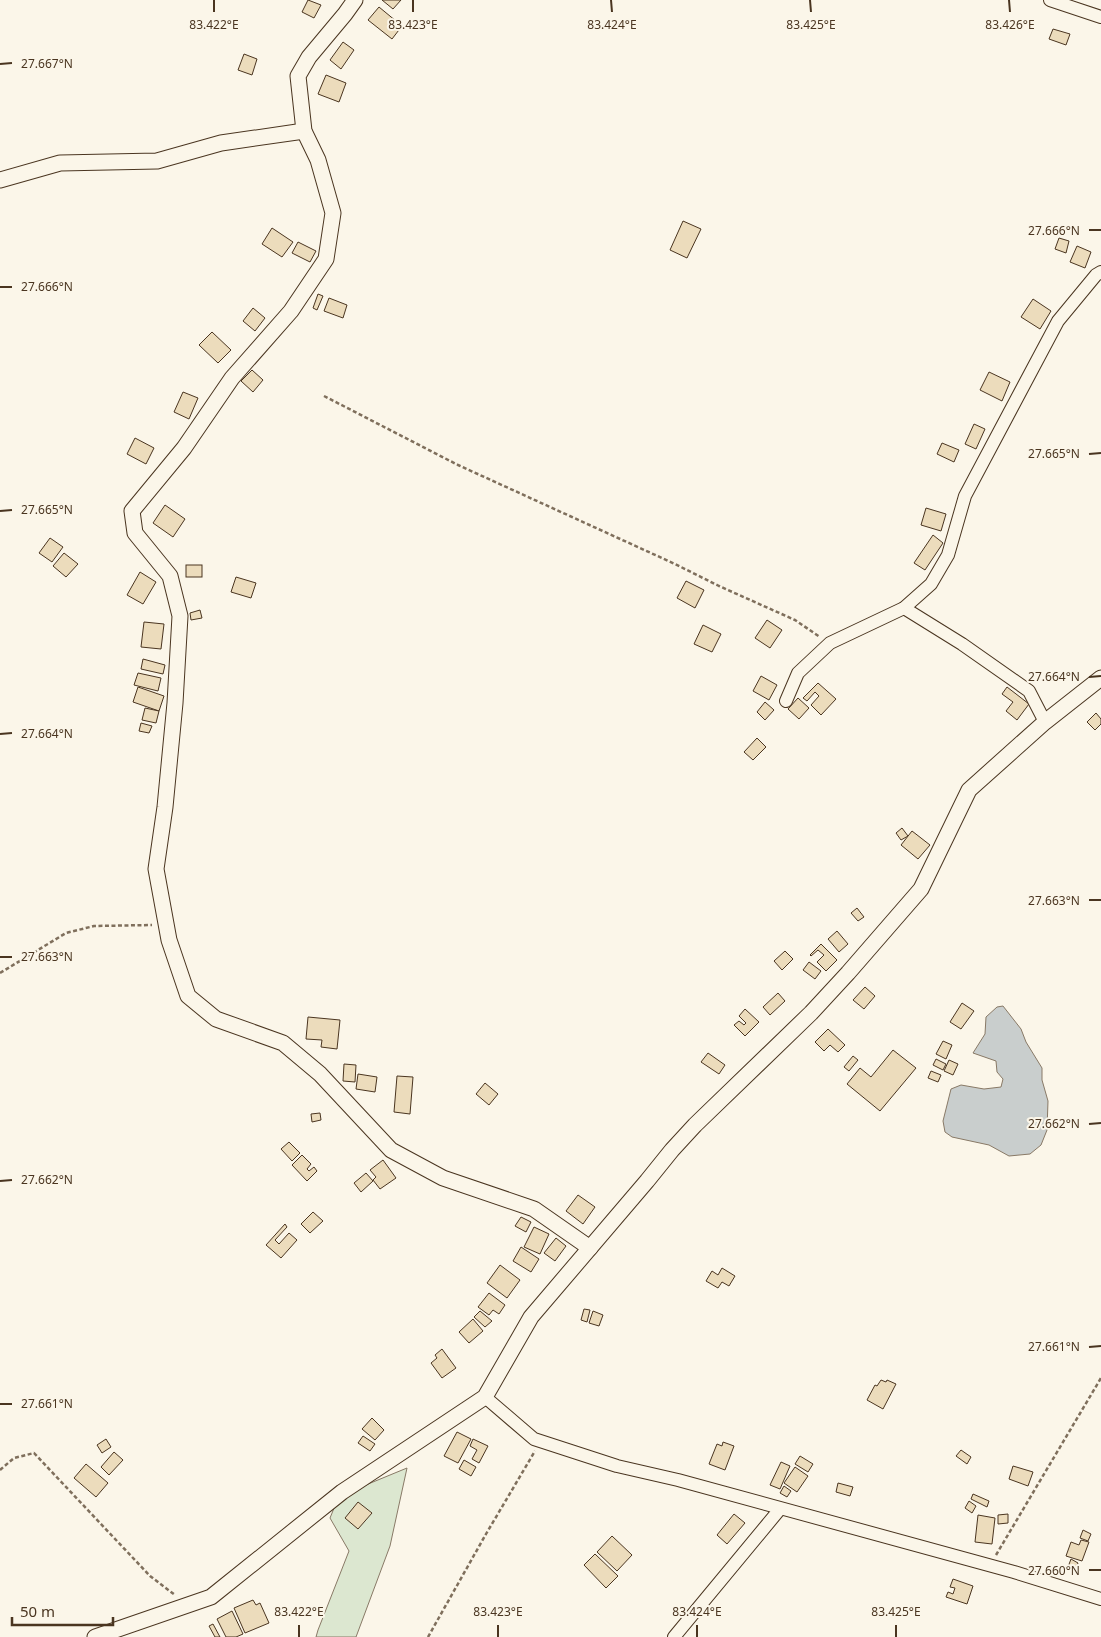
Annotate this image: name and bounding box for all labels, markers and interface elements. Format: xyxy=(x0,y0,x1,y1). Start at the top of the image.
text: 83.422°E xyxy=(189,16,239,33)
text: 83.423°E xyxy=(388,16,438,33)
text: 83.424°E xyxy=(587,16,637,33)
text: 83.425°E xyxy=(786,16,836,33)
text: 83.426°E xyxy=(985,16,1035,33)
text: 27.667°N xyxy=(21,55,73,72)
text: 27.666°N xyxy=(1028,222,1080,239)
text: 27.666°N xyxy=(21,278,73,295)
text: 27.665°N xyxy=(1028,445,1080,462)
text: 27.665°N xyxy=(21,501,73,518)
text: 27.664°N xyxy=(1028,668,1080,685)
text: 27.664°N xyxy=(21,725,73,742)
text: 27.663°N xyxy=(1028,892,1080,909)
text: 27.663°N xyxy=(21,948,73,965)
text: 27.662°N xyxy=(1028,1115,1080,1132)
text: 27.662°N xyxy=(21,1171,73,1188)
text: 27.661°N xyxy=(1028,1338,1080,1355)
text: 27.661°N xyxy=(21,1395,73,1412)
text: 27.660°N xyxy=(1028,1562,1080,1579)
scale bar xyxy=(12,1594,114,1626)
text: 50 m xyxy=(20,1601,55,1621)
text: 83.422°E xyxy=(274,1603,324,1620)
text: 83.423°E xyxy=(473,1603,523,1620)
text: 83.424°E xyxy=(672,1603,722,1620)
text: 83.425°E xyxy=(871,1603,921,1620)

